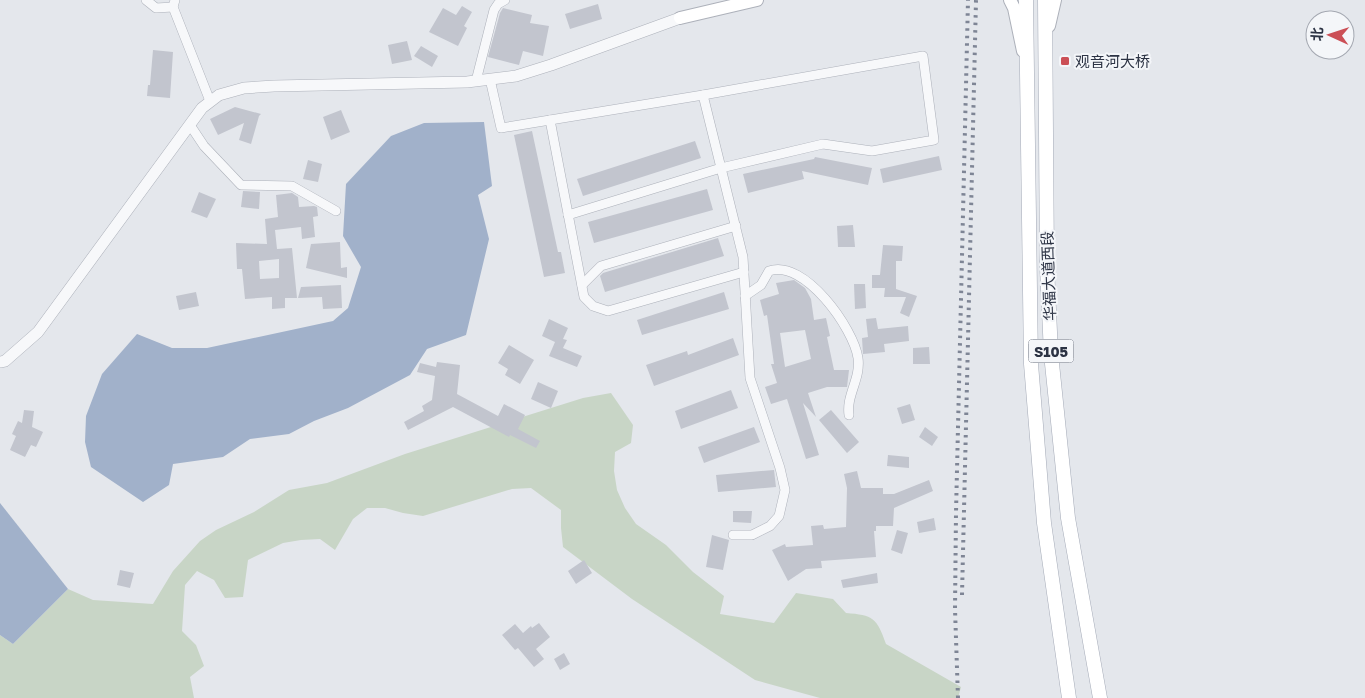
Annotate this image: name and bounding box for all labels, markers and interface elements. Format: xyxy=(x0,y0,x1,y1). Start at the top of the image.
north arrow xyxy=(1305,10,1355,60)
text: 北 xyxy=(1308,27,1325,42)
place label: 观音河大桥 xyxy=(1075,52,1150,70)
marker: 观音河大桥 xyxy=(1059,55,1071,67)
street label: 华福大道西段 xyxy=(1037,231,1059,321)
road number: S105 xyxy=(1028,340,1074,362)

